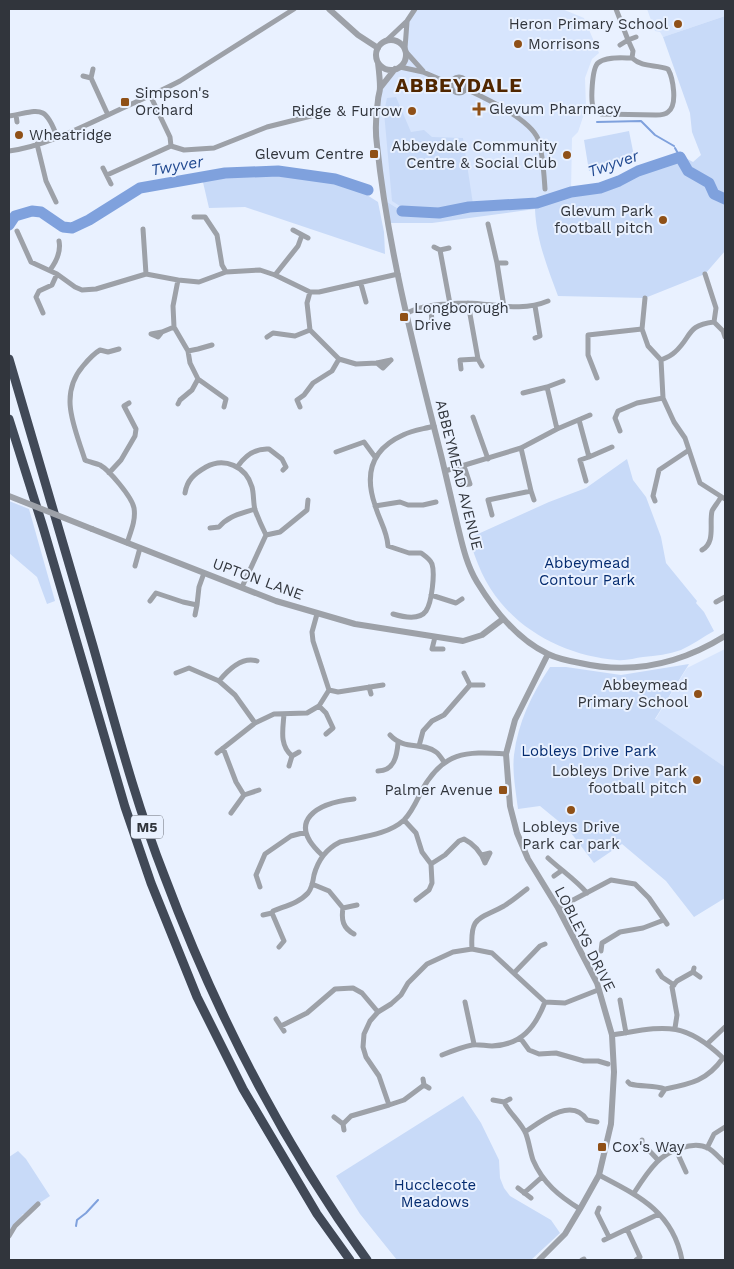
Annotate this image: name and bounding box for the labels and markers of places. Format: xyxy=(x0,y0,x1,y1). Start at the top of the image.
place label: Heron Primary School xyxy=(509,15,668,33)
marker: Heron Primary School xyxy=(672,18,684,30)
place label: Morrisons xyxy=(528,35,600,53)
marker: Morrisons xyxy=(512,38,524,50)
place label: Simpson's Orchard xyxy=(135,84,209,119)
marker: Simpson's Orchard xyxy=(119,96,131,108)
place label: Glevum Pharmacy xyxy=(489,100,621,118)
place label: Ridge & Furrow xyxy=(291,102,402,120)
marker: Glevum Pharmacy xyxy=(473,103,485,115)
marker: Ridge & Furrow xyxy=(406,105,418,117)
place label: Wheatridge xyxy=(29,126,112,144)
marker: Wheatridge xyxy=(13,129,25,141)
place label: Abbeydale Community Centre & Social Club xyxy=(392,137,557,172)
place label: Glevum Centre xyxy=(255,145,364,163)
marker: Glevum Centre xyxy=(368,148,380,160)
marker: Abbeydale Community Centre & Social Club xyxy=(561,149,573,161)
place label: Glevum Park football pitch xyxy=(554,202,653,237)
marker: Glevum Park football pitch xyxy=(657,214,669,226)
place label: Longborough Drive xyxy=(414,299,509,334)
marker: Longborough Drive xyxy=(398,311,410,323)
place label: Abbeymead Primary School xyxy=(577,676,688,711)
marker: Abbeymead Primary School xyxy=(692,688,704,700)
place label: Lobleys Drive Park football pitch xyxy=(552,762,687,797)
marker: Lobleys Drive Park football pitch xyxy=(691,774,703,786)
place label: Palmer Avenue xyxy=(384,781,493,799)
marker: Palmer Avenue xyxy=(497,784,509,796)
marker: Lobleys Drive Park car park xyxy=(565,804,577,816)
place label: Lobleys Drive Park car park xyxy=(522,818,620,853)
place label: Cox's Way xyxy=(612,1138,685,1156)
marker: Cox's Way xyxy=(596,1141,608,1153)

